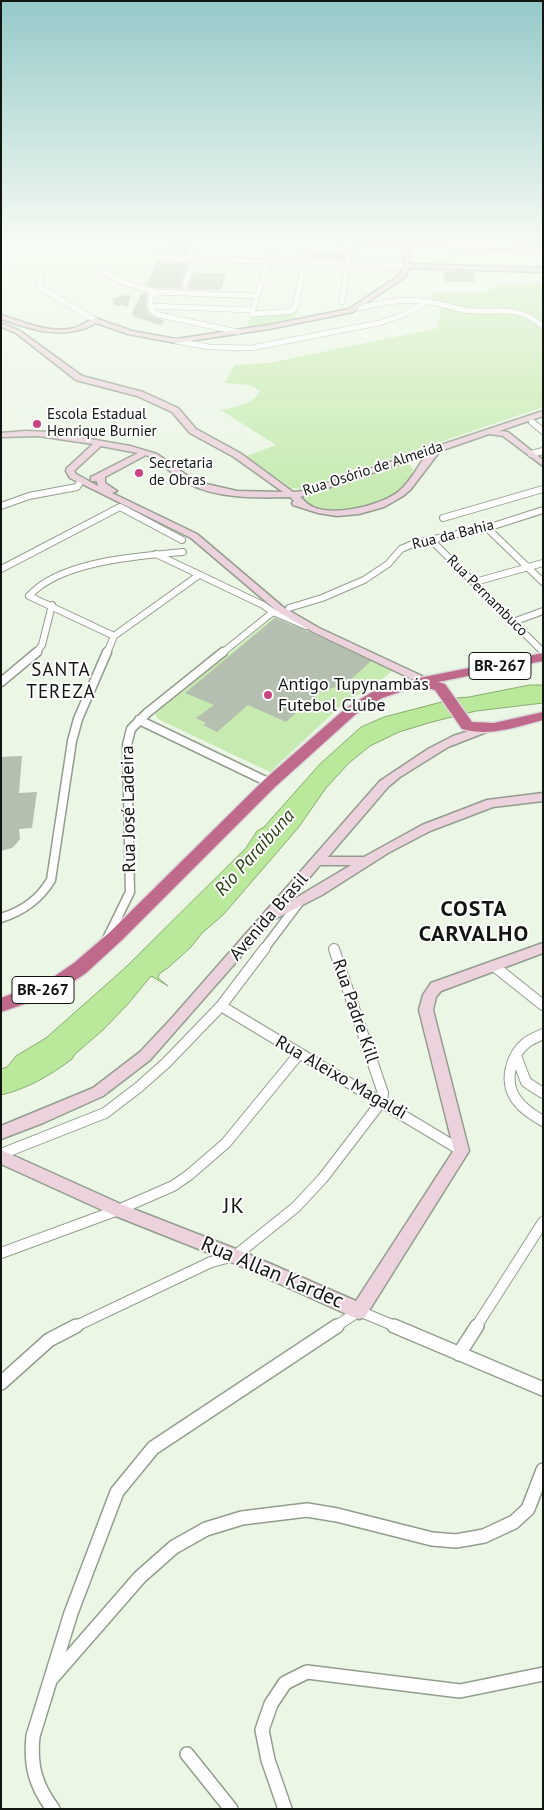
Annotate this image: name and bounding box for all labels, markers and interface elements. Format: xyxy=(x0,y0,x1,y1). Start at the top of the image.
place label: Escola Estadual Henrique Burnier xyxy=(47,406,157,441)
marker: Escola Estadual Henrique Burnier xyxy=(31,418,43,430)
street label: Rua Osório de Almeida xyxy=(301,438,445,500)
place label: Secretaria de Obras xyxy=(149,455,213,490)
marker: Secretaria de Obras xyxy=(133,467,145,479)
street label: Rua da Bahia xyxy=(410,516,496,554)
street label: Rua Pernambuco xyxy=(443,552,531,640)
road number: BR-267 xyxy=(469,652,531,679)
district label: SANTA TEREZA xyxy=(26,660,96,704)
place label: Antigo Tupynambás Futebol Clube xyxy=(278,674,429,716)
marker: Antigo Tupynambás Futebol Clube xyxy=(262,689,274,701)
street label: Rua José Ladeira xyxy=(117,745,141,873)
water label: Rio Paraibuna xyxy=(210,805,300,901)
street label: Avenida Brasil xyxy=(225,869,313,965)
district label: COSTA CARVALHO xyxy=(418,897,530,948)
street label: Rua Padre Kill xyxy=(327,956,383,1066)
road number: BR-267 xyxy=(12,976,74,1004)
street label: Rua Aleixo Magaldi xyxy=(271,1032,411,1124)
district label: JK xyxy=(223,1194,245,1220)
street label: Rua Allan Kardec xyxy=(197,1232,347,1314)

